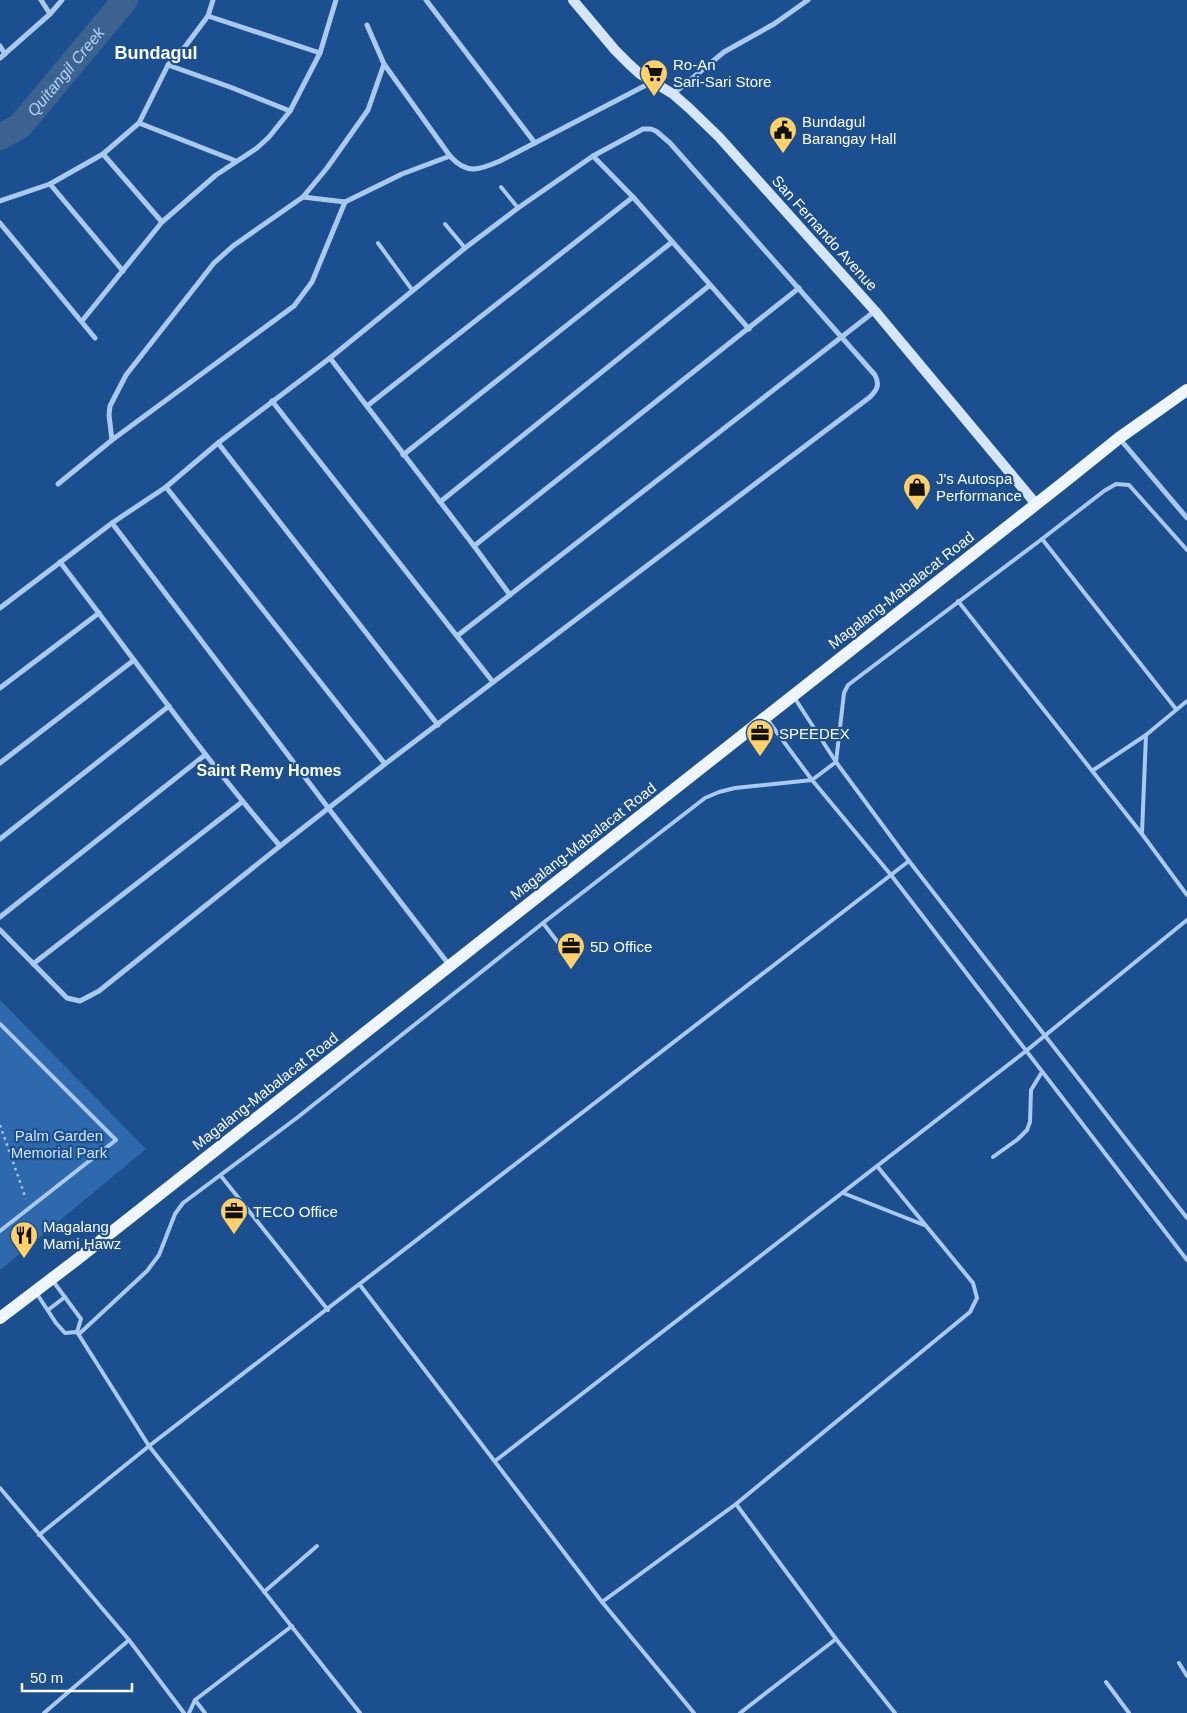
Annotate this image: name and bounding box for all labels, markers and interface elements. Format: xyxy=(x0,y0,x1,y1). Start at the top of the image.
water label: Quitangil Creek xyxy=(24,23,108,119)
district label: Bundagul xyxy=(115,43,198,63)
place label: Ro-An Sari-Sari Store xyxy=(673,56,771,90)
supermarket icon: Ro-An Sari-Sari Store xyxy=(639,58,669,97)
place label: Bundagul Barangay Hall xyxy=(802,113,896,147)
public building icon: Bundagul Barangay Hall xyxy=(768,115,798,154)
street label: San Fernando Avenue xyxy=(769,172,881,294)
place label: J's Autospa Performance xyxy=(936,470,1022,504)
shop icon: J's Autospa Performance xyxy=(902,472,932,511)
street label: Magalang-Mabalacat Road xyxy=(825,528,977,652)
office icon: SPEEDEX xyxy=(745,718,775,757)
place label: SPEEDEX xyxy=(779,725,850,742)
district label: Saint Remy Homes xyxy=(197,762,342,779)
street label: Magalang-Mabalacat Road xyxy=(507,779,659,903)
office icon: 5D Office xyxy=(556,931,586,970)
place label: 5D Office xyxy=(590,938,652,955)
street label: Magalang-Mabalacat Road xyxy=(189,1029,341,1153)
park label: Palm Garden Memorial Park xyxy=(11,1127,108,1161)
office icon: TECO Office xyxy=(219,1196,249,1235)
place label: TECO Office xyxy=(253,1203,338,1220)
place label: Magalang Mami Hawz xyxy=(43,1218,121,1252)
restaurant icon: Magalang Mami Hawz xyxy=(9,1220,39,1259)
scale bar xyxy=(22,1660,132,1692)
text: 50 m xyxy=(30,1669,63,1686)

